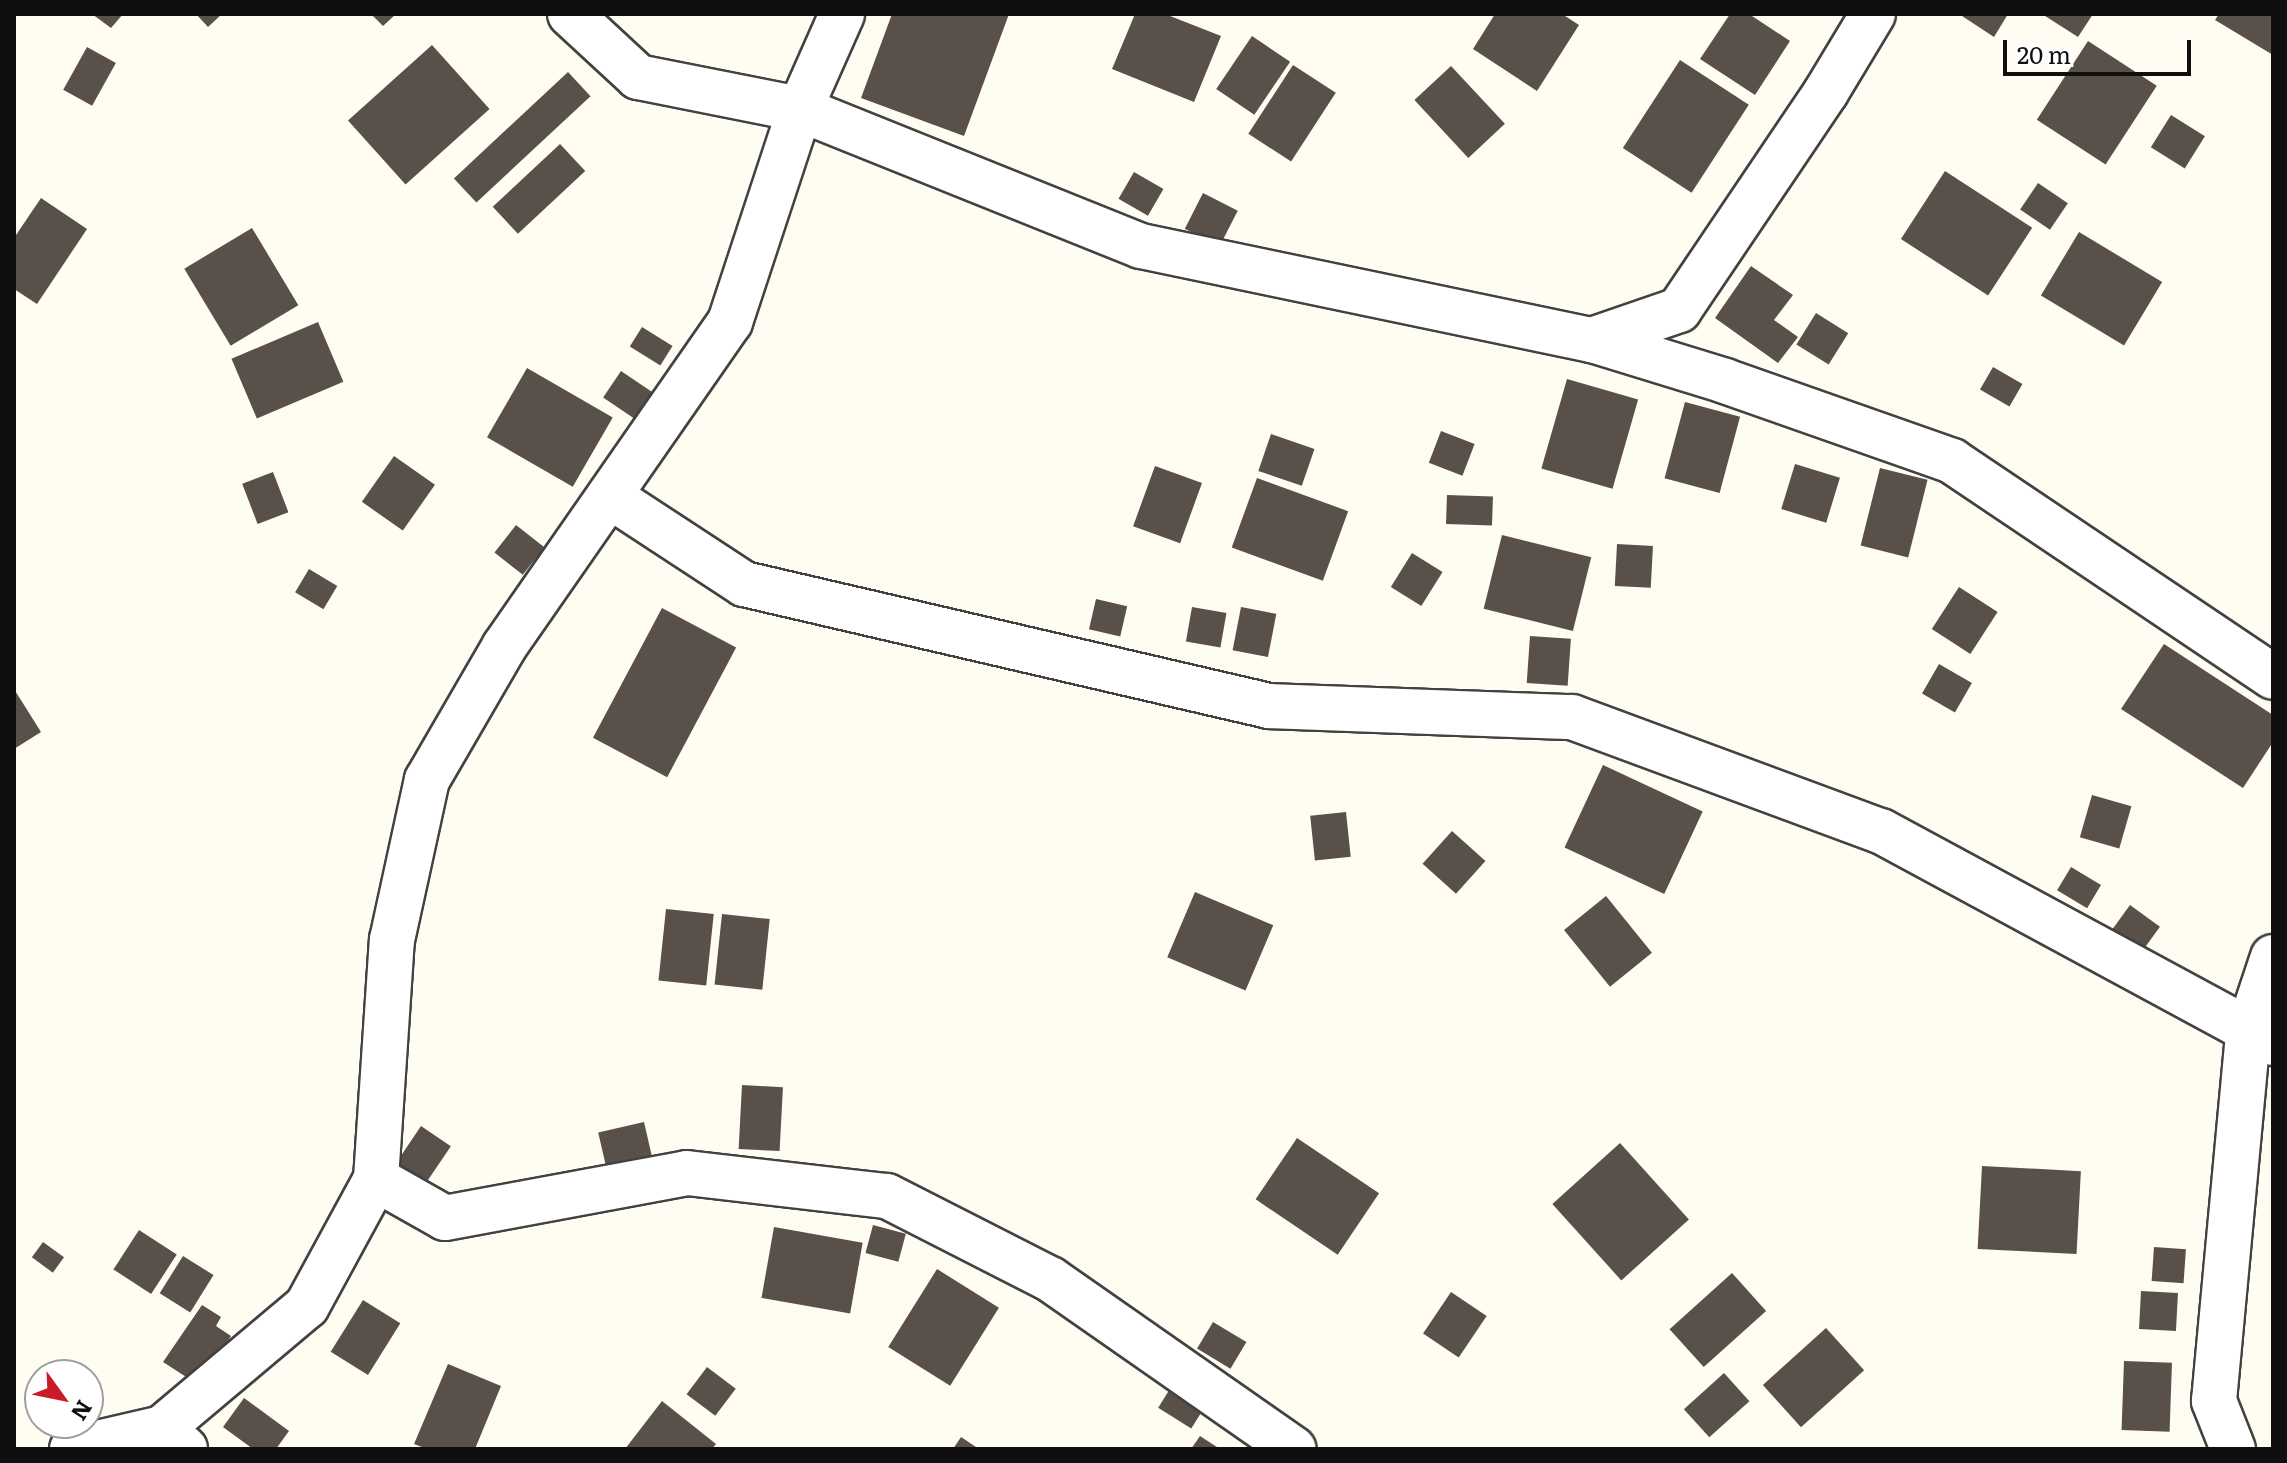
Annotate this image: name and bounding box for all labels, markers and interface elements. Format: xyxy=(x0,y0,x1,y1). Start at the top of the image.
scale bar xyxy=(2007,24,2195,74)
text: 20 m xyxy=(2017,36,2071,71)
north arrow xyxy=(24,1359,104,1439)
text: N xyxy=(64,1395,102,1428)

